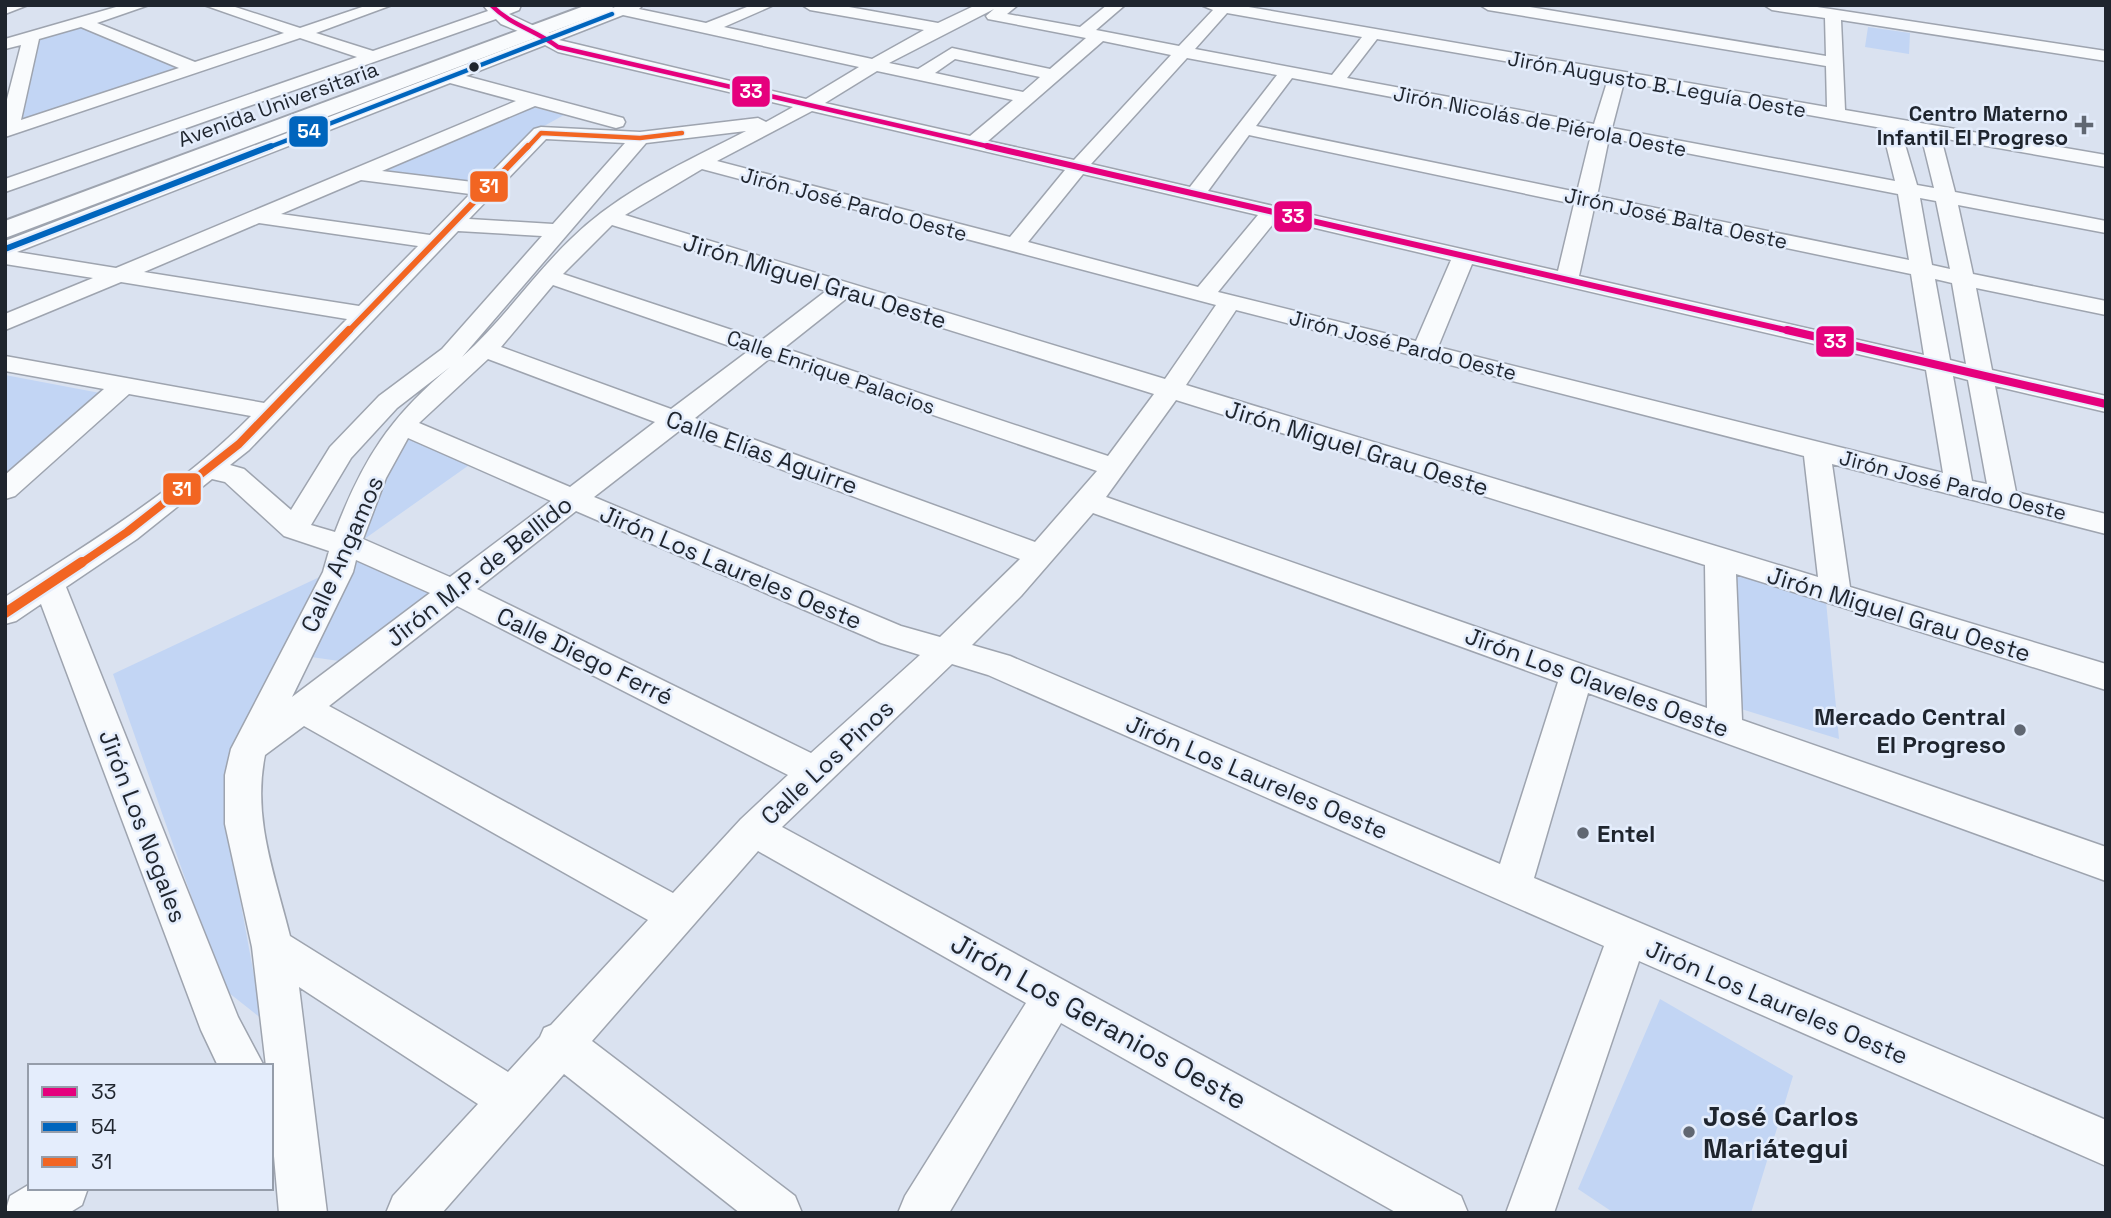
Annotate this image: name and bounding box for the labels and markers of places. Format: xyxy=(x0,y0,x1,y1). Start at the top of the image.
unlabelled marker xyxy=(467,60,481,74)
place label: Centro Materno Infantil El Progreso xyxy=(1877,100,2068,151)
marker: Centro Materno Infantil El Progreso xyxy=(2074,115,2094,135)
place label: Mercado Central El Progreso xyxy=(1814,701,2006,760)
marker: Mercado Central El Progreso xyxy=(2012,722,2028,738)
place label: Entel xyxy=(1597,818,1656,849)
marker: Entel xyxy=(1575,825,1591,841)
place label: José Carlos Mariátegui xyxy=(1703,1098,1859,1166)
marker: José Carlos Mariátegui xyxy=(1681,1124,1697,1140)

